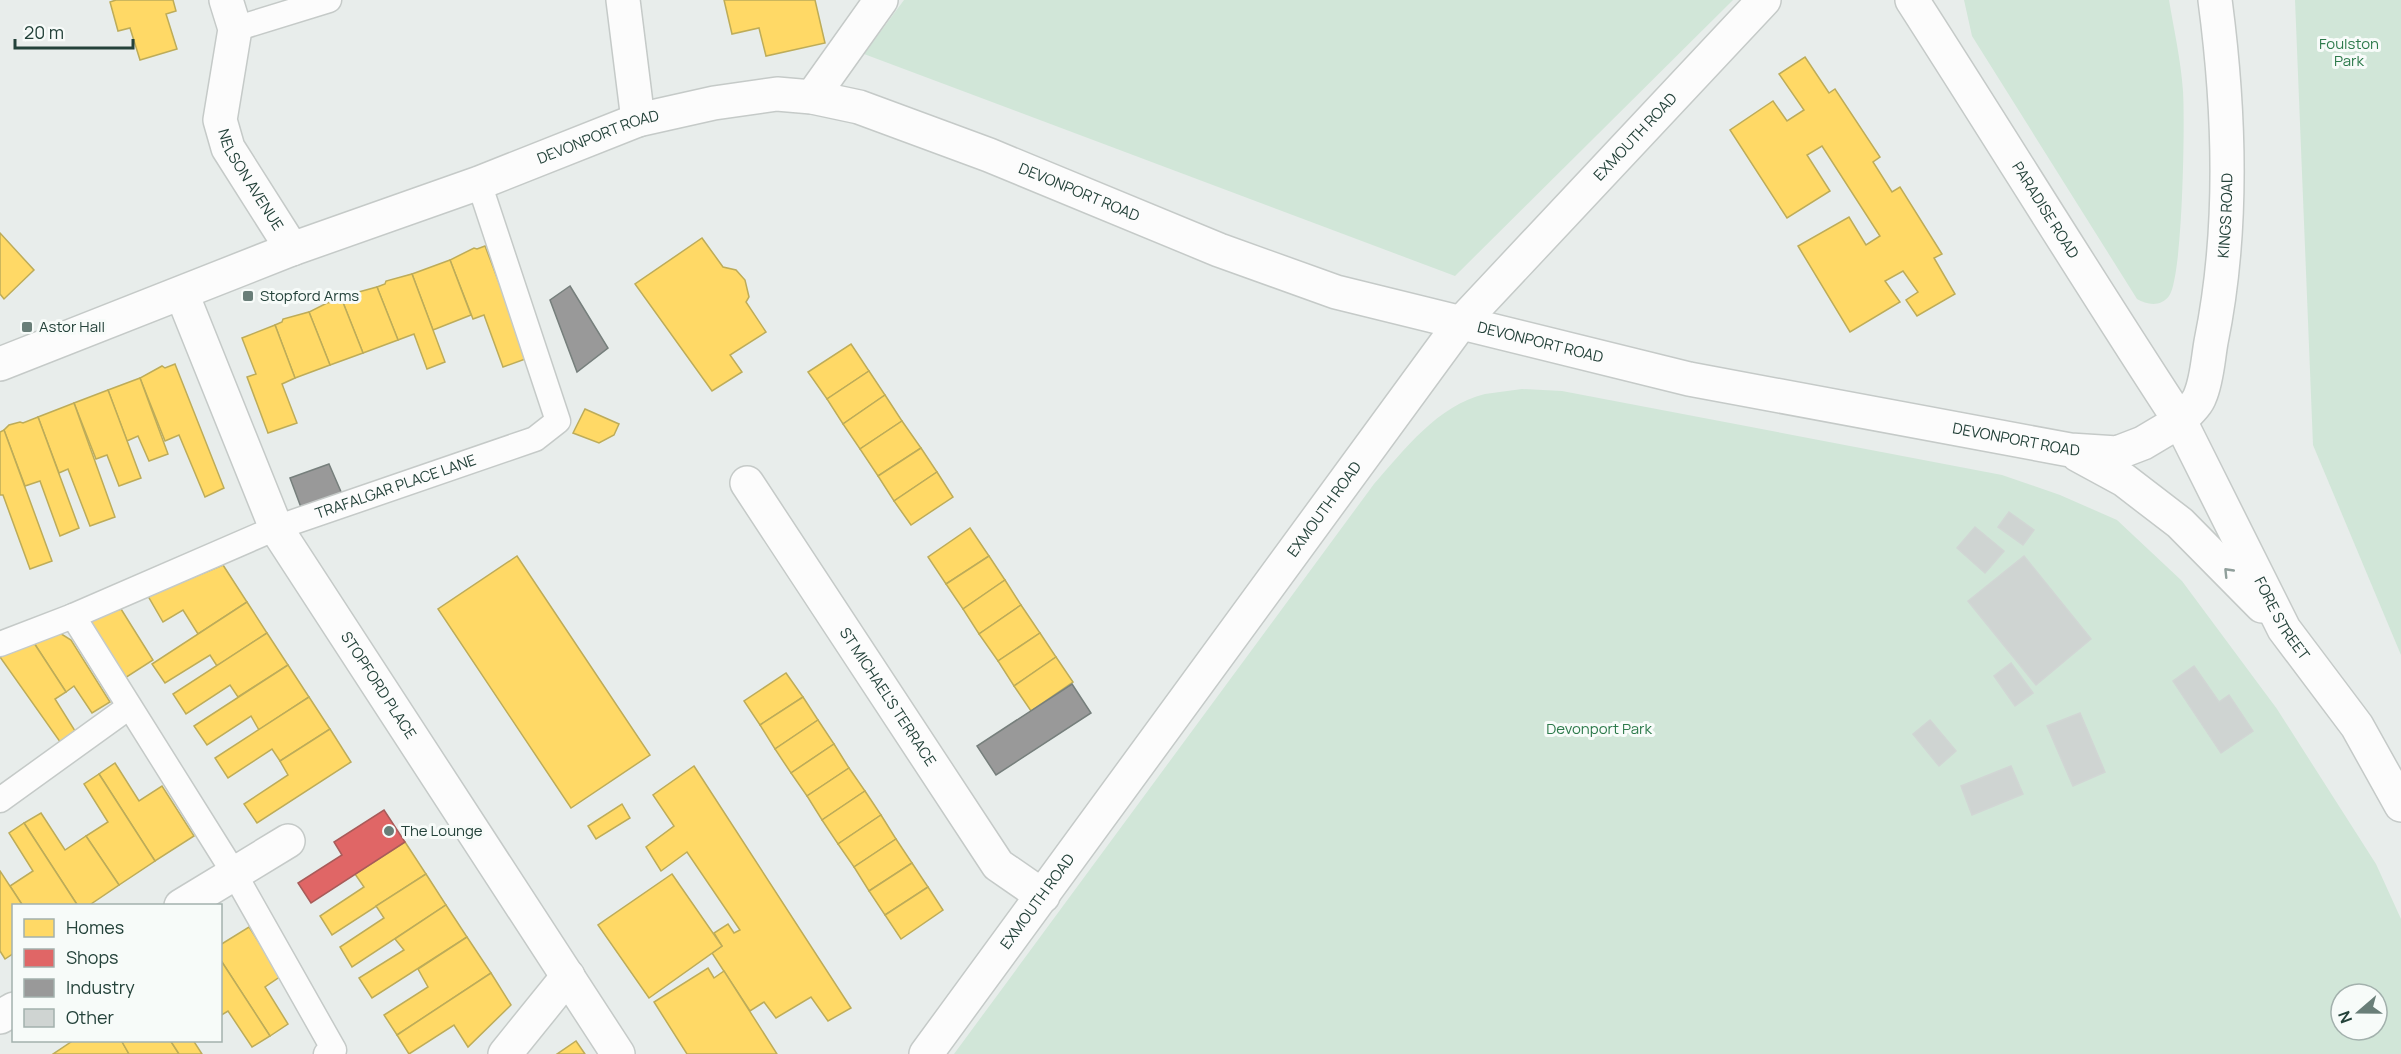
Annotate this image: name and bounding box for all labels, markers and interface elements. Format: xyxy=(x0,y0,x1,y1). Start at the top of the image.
scale bar xyxy=(15,12,134,50)
text: 20 m xyxy=(24,20,64,44)
park label: Foulston Park xyxy=(2319,33,2379,71)
street label: EXMOUTH ROAD xyxy=(1589,88,1682,185)
street label: DEVONPORT ROAD xyxy=(534,105,661,169)
street label: NELSON AVENUE xyxy=(213,126,289,234)
street label: DEVONPORT ROAD xyxy=(1016,157,1143,226)
street label: PARADISE ROAD xyxy=(2007,158,2084,263)
street label: KINGS ROAD xyxy=(2212,173,2237,259)
place label: Stopford Arms xyxy=(260,285,359,306)
marker: Stopford Arms xyxy=(241,289,255,303)
place label: Astor Hall xyxy=(39,316,105,337)
street label: DEVONPORT ROAD xyxy=(1475,316,1606,368)
marker: Astor Hall xyxy=(20,320,34,334)
street label: DEVONPORT ROAD xyxy=(1951,417,2080,461)
street label: TRAFALGAR PLACE LANE xyxy=(312,449,479,524)
street label: EXMOUTH ROAD xyxy=(1282,457,1366,561)
one-way arrow xyxy=(2225,569,2236,580)
street label: FORE STREET xyxy=(2250,573,2315,664)
street label: ST MICHAEL'S TERRACE xyxy=(835,623,941,770)
street label: STOPFORD PLACE xyxy=(336,627,421,743)
park label: Devonport Park xyxy=(1546,718,1652,739)
place label: The Lounge xyxy=(401,820,483,841)
marker: The Lounge xyxy=(382,824,396,838)
street label: EXMOUTH ROAD xyxy=(995,849,1079,953)
legend xyxy=(12,904,222,1042)
text: Homes xyxy=(66,915,124,939)
text: Shops xyxy=(66,945,118,969)
text: Industry xyxy=(66,975,135,999)
north arrow xyxy=(2329,982,2389,1042)
text: Other xyxy=(66,1005,114,1029)
text: N xyxy=(2333,1008,2357,1026)

